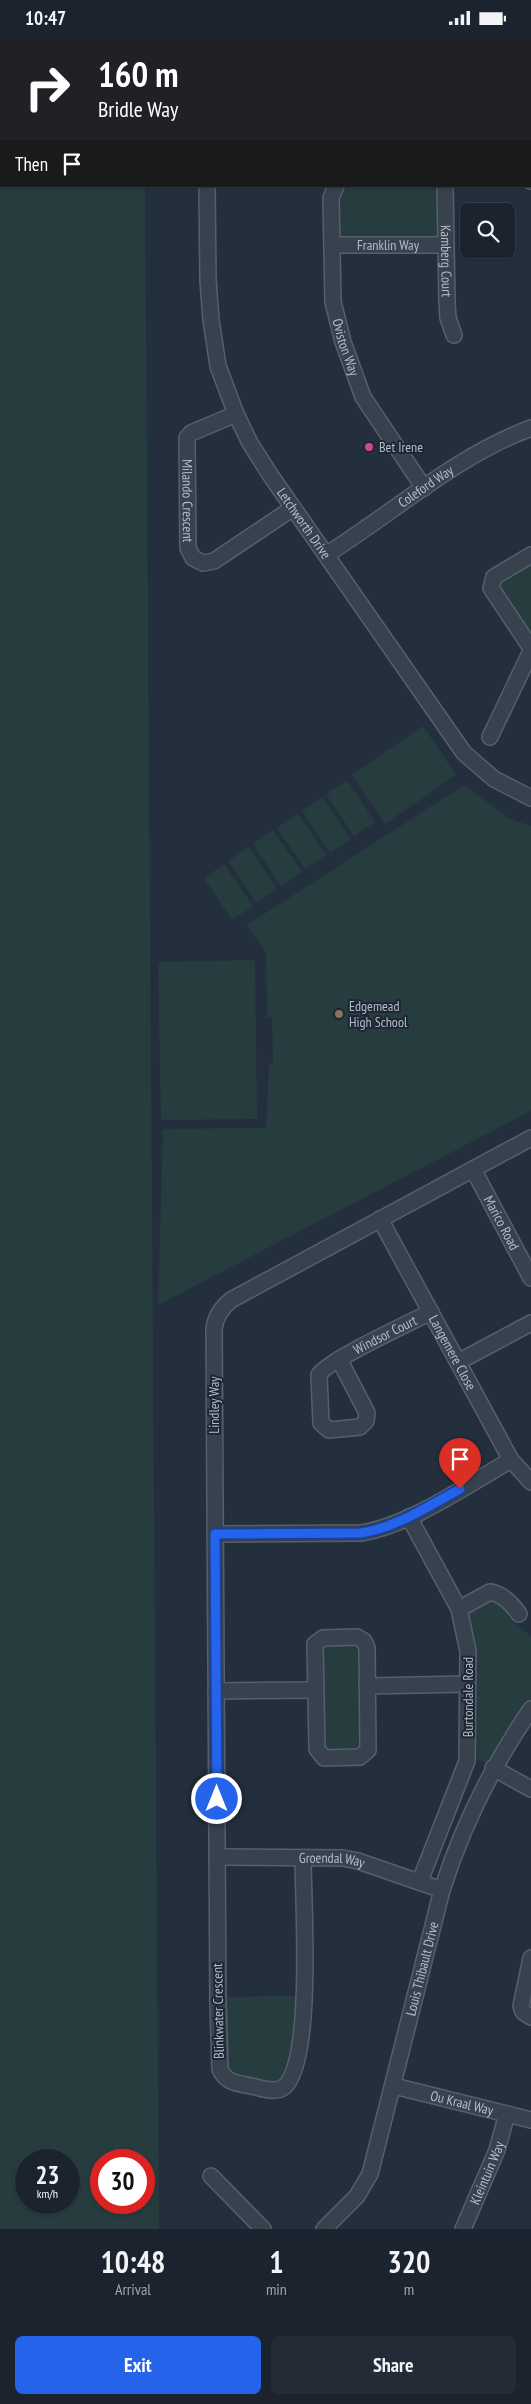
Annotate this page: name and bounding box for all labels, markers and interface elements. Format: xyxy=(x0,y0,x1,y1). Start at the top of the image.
text: 10:47 xyxy=(25,6,66,30)
text: 160 m xyxy=(98,51,179,97)
icon: right xyxy=(15,55,80,120)
text: Bridle Way xyxy=(98,95,178,123)
icon: arrive xyxy=(58,150,86,178)
text: Then xyxy=(15,152,48,176)
map controls xyxy=(460,203,515,258)
button: search xyxy=(460,203,515,258)
street label: Kamberg Court xyxy=(437,225,456,297)
street label: Franklin Way xyxy=(357,236,420,254)
street label: Oviston Way xyxy=(328,317,364,379)
place label: Bet Irene xyxy=(379,438,423,456)
marker: Bet Irene xyxy=(363,441,375,453)
street label: Milando Crescent xyxy=(178,459,197,543)
street label: Coleford Way xyxy=(394,461,457,512)
street label: Letchworth Drive xyxy=(273,484,335,563)
place label: Edgemead High School xyxy=(349,997,408,1031)
marker: Edgemead High School xyxy=(333,1008,345,1020)
street label: Marico Road xyxy=(480,1193,523,1253)
street label: Windsor Court xyxy=(350,1311,420,1358)
street label: Langemere Close xyxy=(425,1312,480,1394)
street label: Lindley Way xyxy=(205,1376,223,1434)
pin xyxy=(439,1438,481,1489)
icon: arrive xyxy=(446,1445,474,1473)
street label: Burtondale Road xyxy=(459,1657,477,1737)
position arrow xyxy=(190,1772,242,1824)
street label: Groendal Way xyxy=(299,1849,368,1872)
street label: Louis Thibault Drive xyxy=(401,1920,443,2018)
street label: Blinkwater Crescent xyxy=(208,1963,228,2059)
street label: Ou Kraal Way xyxy=(429,2086,496,2120)
street label: Kleintuin Way xyxy=(466,2139,508,2207)
speed limit sign: 30 xyxy=(90,2149,155,2214)
text: 23 xyxy=(36,2159,59,2191)
text: km/h xyxy=(37,2186,58,2201)
text: 10:48 xyxy=(101,2242,165,2281)
text: 1 xyxy=(269,2242,284,2281)
text: 320 xyxy=(387,2242,430,2281)
text: Arrival xyxy=(115,2279,151,2299)
text: min xyxy=(266,2279,287,2299)
text: m xyxy=(404,2279,414,2299)
button: Exit xyxy=(15,2336,261,2394)
button: Share xyxy=(271,2336,516,2394)

